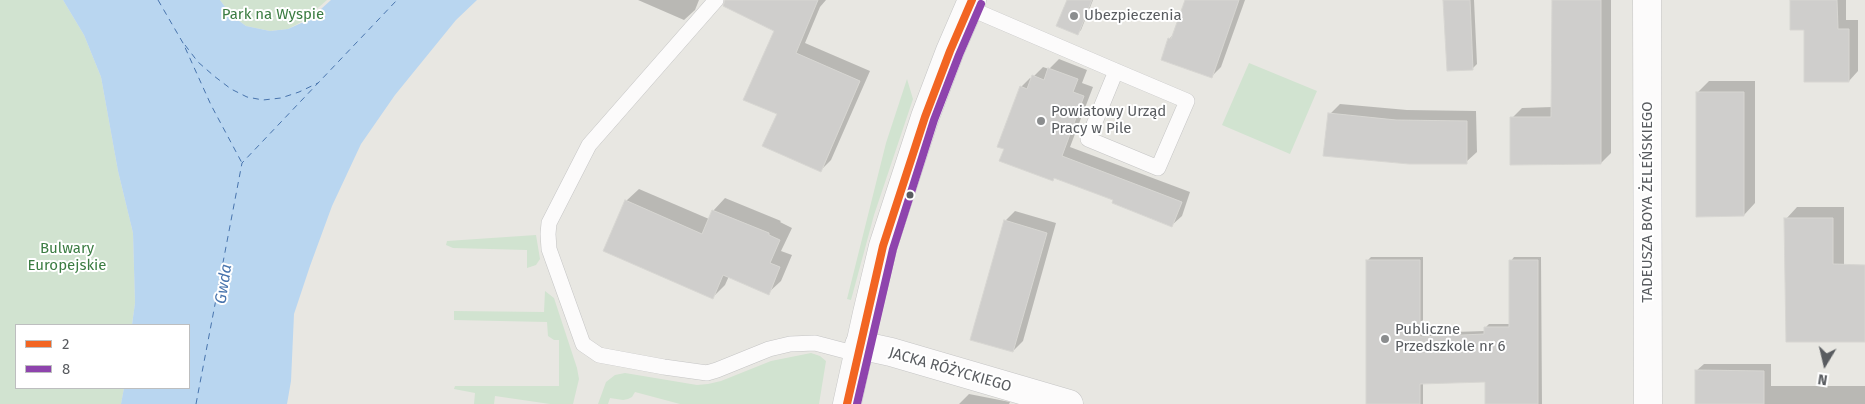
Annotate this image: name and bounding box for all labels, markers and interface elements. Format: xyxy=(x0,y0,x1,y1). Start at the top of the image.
park label: Park na Wyspie xyxy=(222,6,324,24)
place label: Ubezpieczenia xyxy=(1084,7,1182,25)
marker: Ubezpieczenia xyxy=(1068,10,1080,22)
street label: TADEUSZA BOYA ŻELEŃSKIEGO xyxy=(1639,101,1657,303)
place label: Powiatowy Urząd Pracy w Pile xyxy=(1051,103,1166,138)
marker: Powiatowy Urząd Pracy w Pile xyxy=(1035,115,1047,127)
unlabelled marker xyxy=(905,190,915,200)
park label: Bulwary Europejskie xyxy=(27,240,107,275)
water label: Gwda xyxy=(211,263,237,305)
place label: Publiczne Przedszkole nr 6 xyxy=(1395,321,1506,356)
legend xyxy=(15,324,190,389)
marker: Publiczne Przedszkole nr 6 xyxy=(1379,333,1391,345)
text: 2 xyxy=(62,335,69,353)
north arrow xyxy=(1800,339,1850,389)
street label: JACKA RÓŻYCKIEGO xyxy=(887,344,1013,396)
text: 8 xyxy=(62,360,70,378)
text: N xyxy=(1817,370,1829,388)

